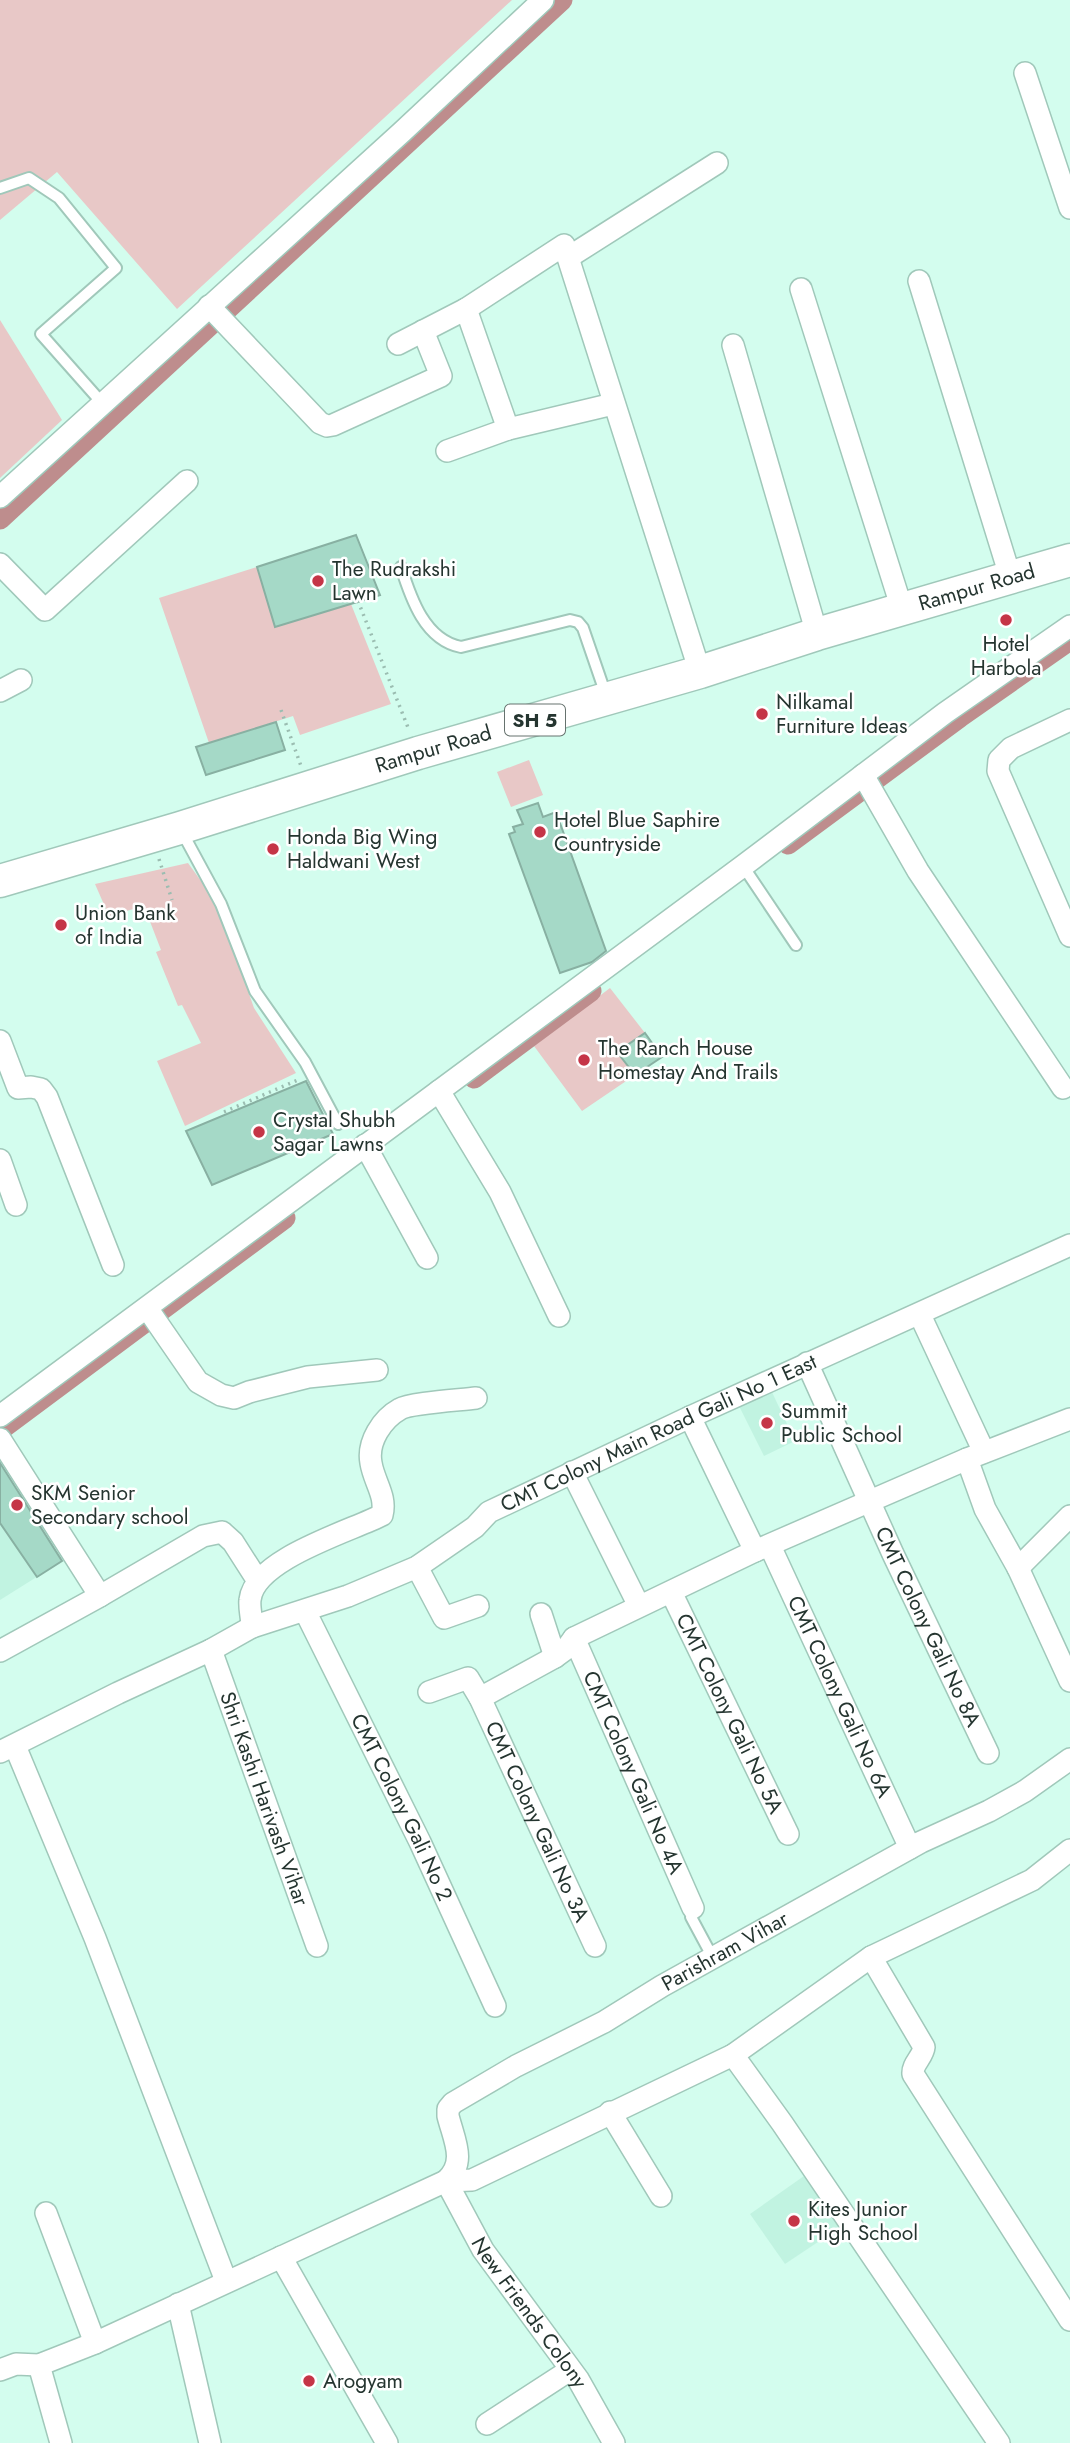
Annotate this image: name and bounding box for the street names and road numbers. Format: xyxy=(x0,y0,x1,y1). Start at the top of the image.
street label: Rampur Road xyxy=(915,556,1039,619)
road number: SH 5 xyxy=(505,705,565,736)
street label: Rampur Road xyxy=(371,718,495,781)
street label: CMT Colony Main Road Gali No 1 East xyxy=(495,1347,821,1520)
street label: CMT Colony Gali No 8A xyxy=(868,1522,988,1732)
street label: CMT Colony Gali No 6A xyxy=(780,1591,900,1802)
street label: CMT Colony Gali No 5A xyxy=(669,1608,791,1819)
street label: CMT Colony Gali No 4A xyxy=(575,1666,691,1879)
street label: Shri Kashi Harivash Vihar xyxy=(212,1688,317,1911)
street label: CMT Colony Gali No 2 xyxy=(343,1709,460,1906)
street label: CMT Colony Gali No 3A xyxy=(478,1716,597,1927)
street label: Parishram Vihar xyxy=(656,1903,794,1998)
street label: New Friends Colony xyxy=(464,2232,595,2394)

